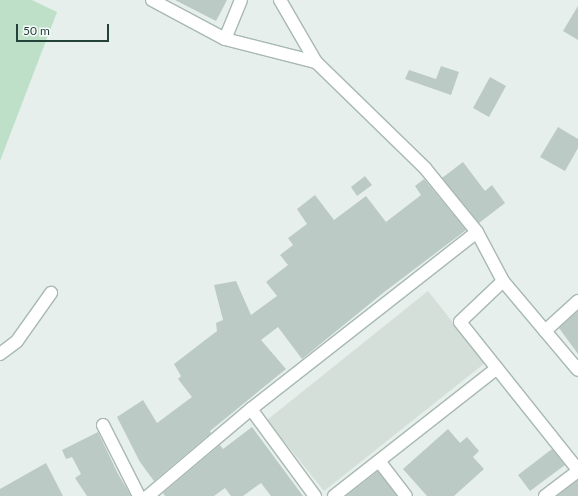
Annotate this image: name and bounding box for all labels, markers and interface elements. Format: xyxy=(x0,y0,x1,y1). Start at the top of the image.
scale bar xyxy=(18,16,111,42)
text: 50 m xyxy=(23,23,50,38)

